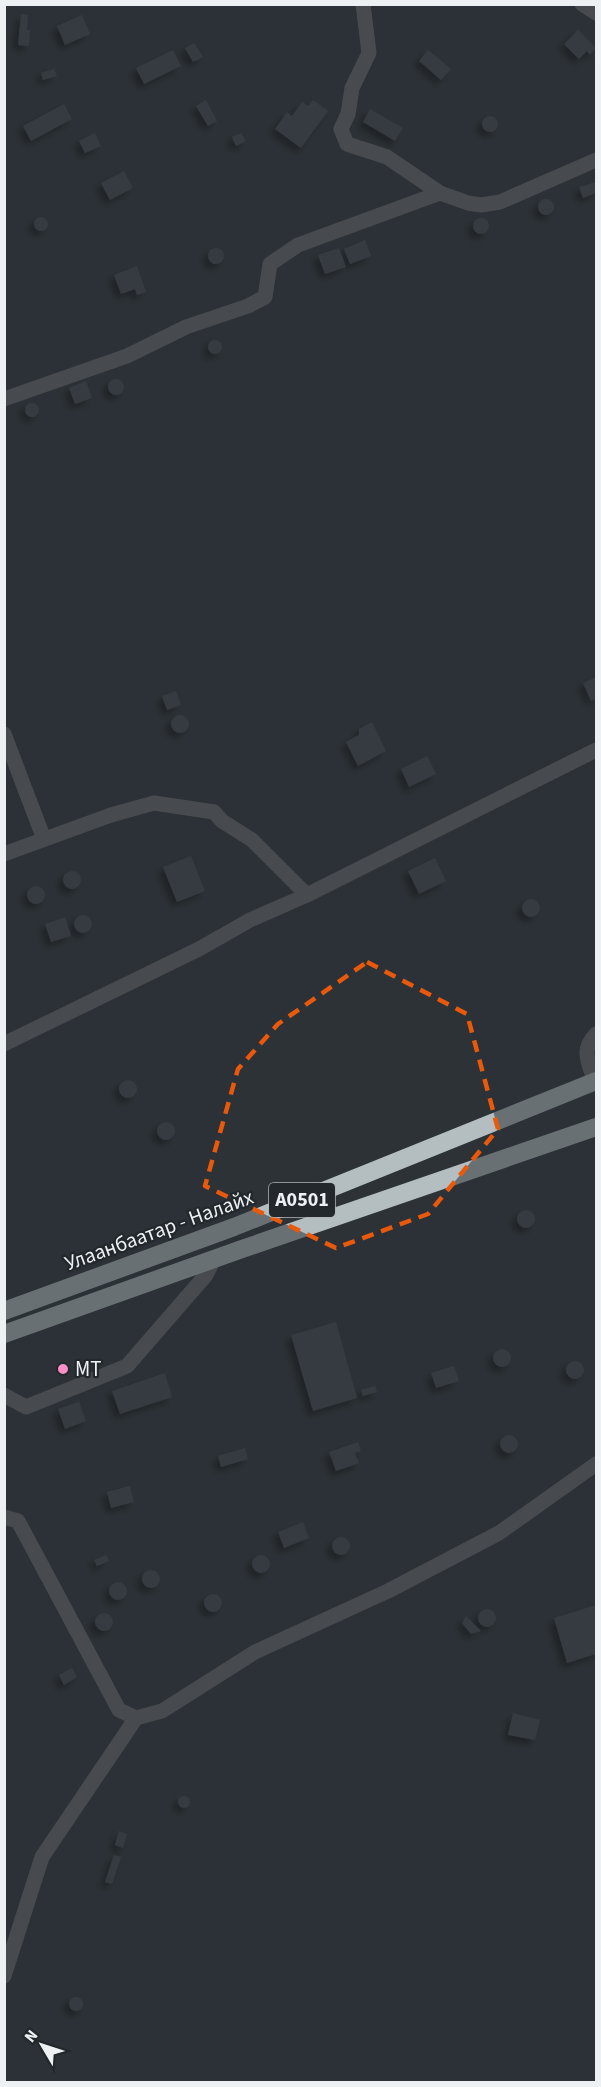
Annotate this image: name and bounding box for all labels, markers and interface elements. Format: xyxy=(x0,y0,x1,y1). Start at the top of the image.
street label: Улаанбаатар - Налайх xyxy=(60,1182,258,1278)
road number: A0501 xyxy=(269,1183,335,1217)
place label: MT xyxy=(75,1354,102,1384)
marker: MT xyxy=(56,1362,70,1376)
north arrow xyxy=(12,2015,72,2075)
text: N xyxy=(19,2025,43,2047)

